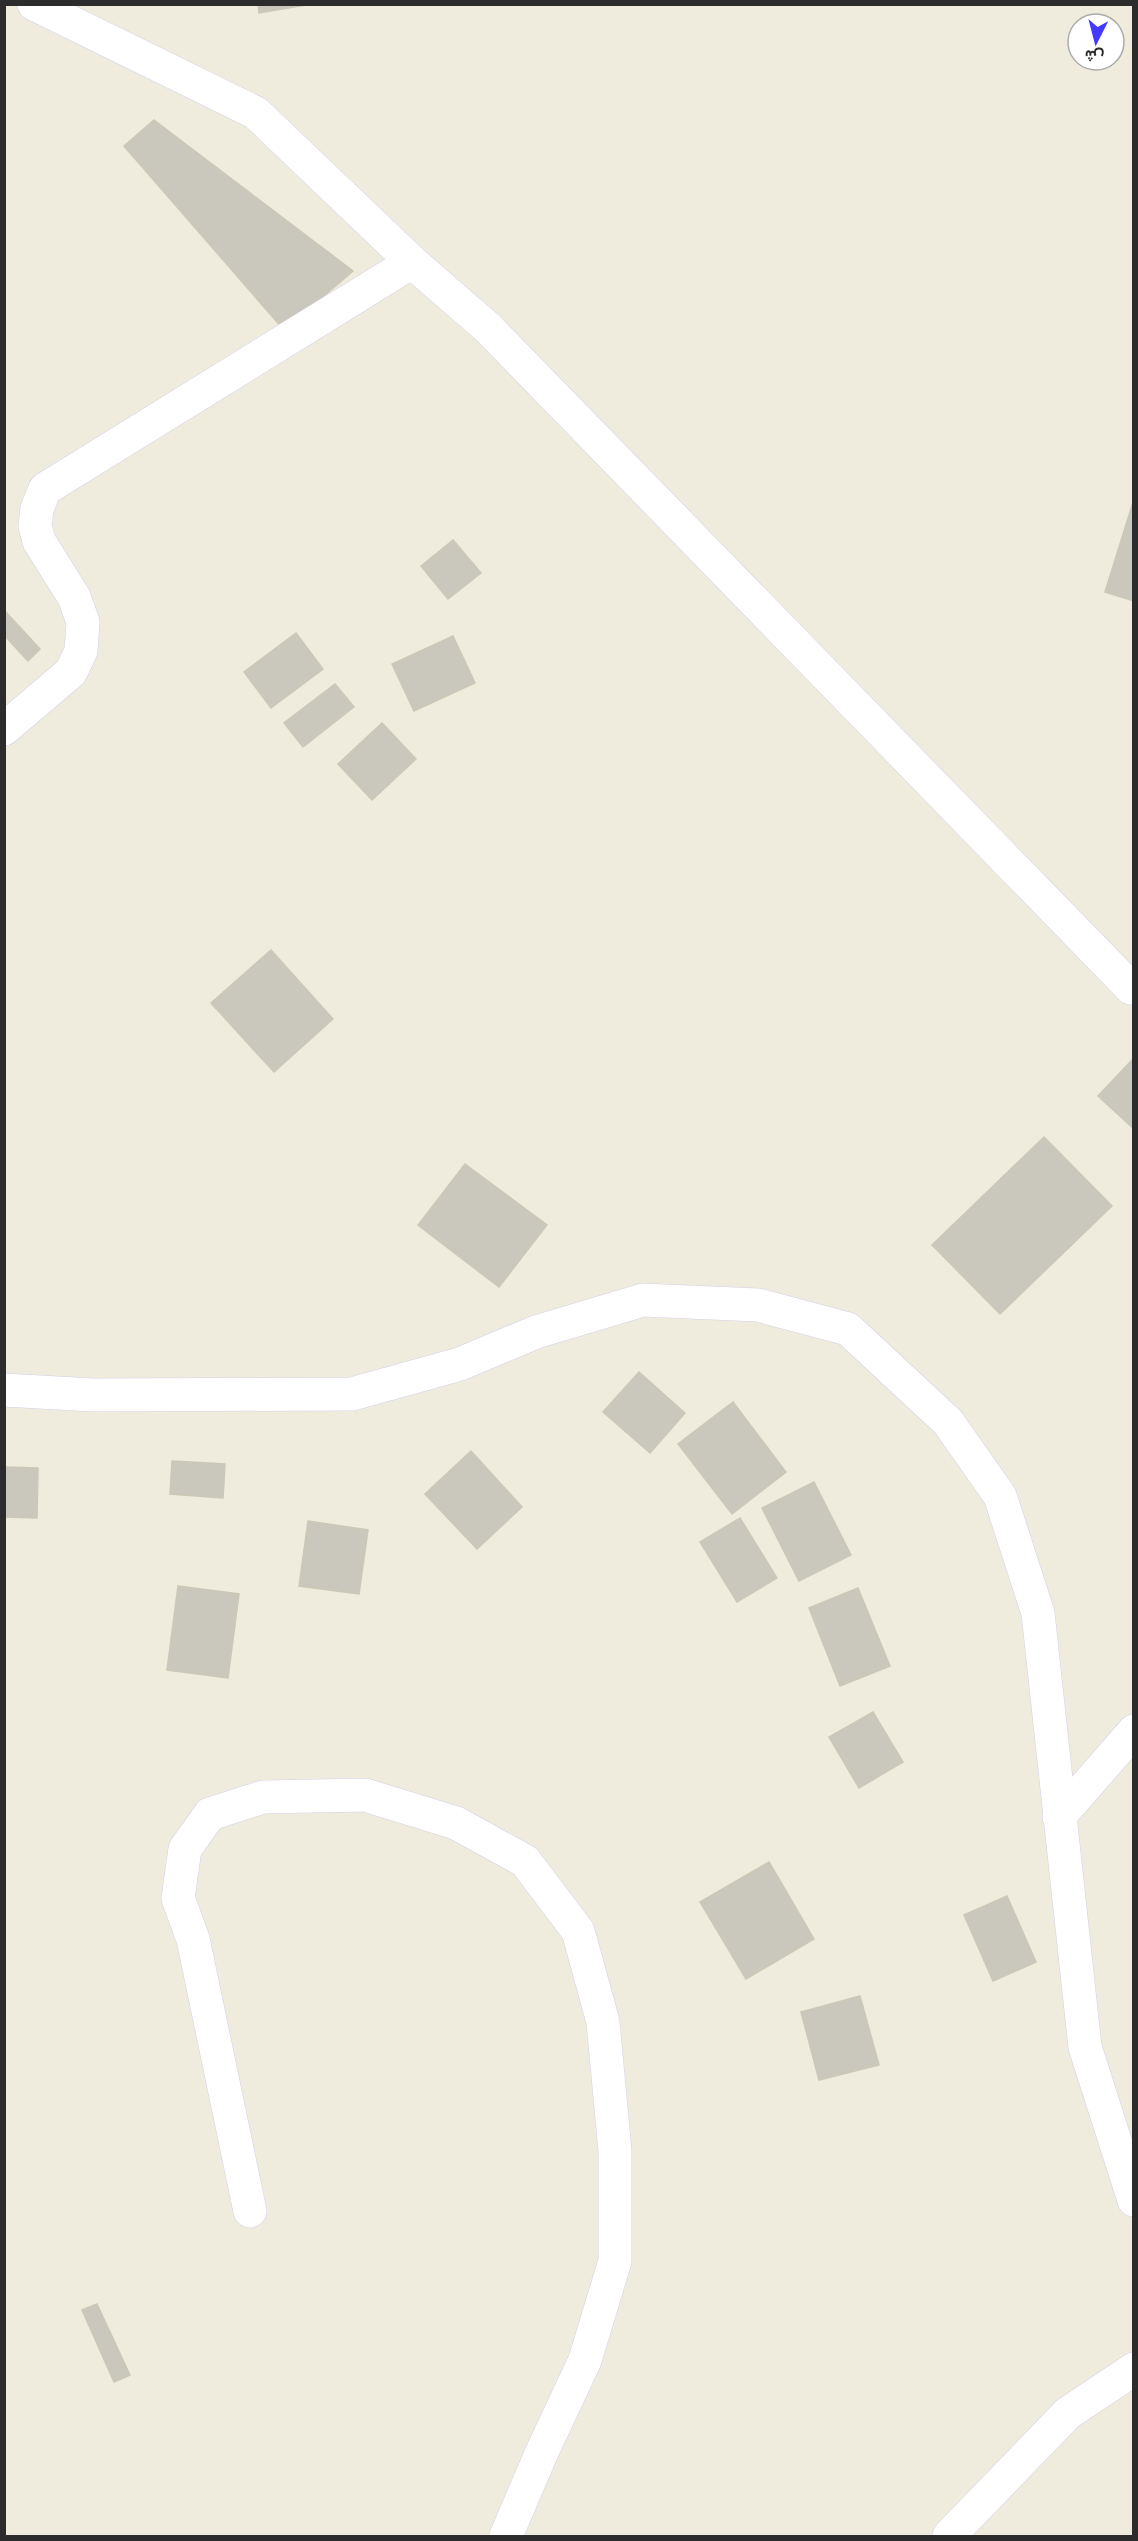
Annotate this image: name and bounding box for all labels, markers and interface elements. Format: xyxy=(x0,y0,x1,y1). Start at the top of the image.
north arrow xyxy=(1066,12,1126,72)
text: ش xyxy=(1084,46,1105,68)

